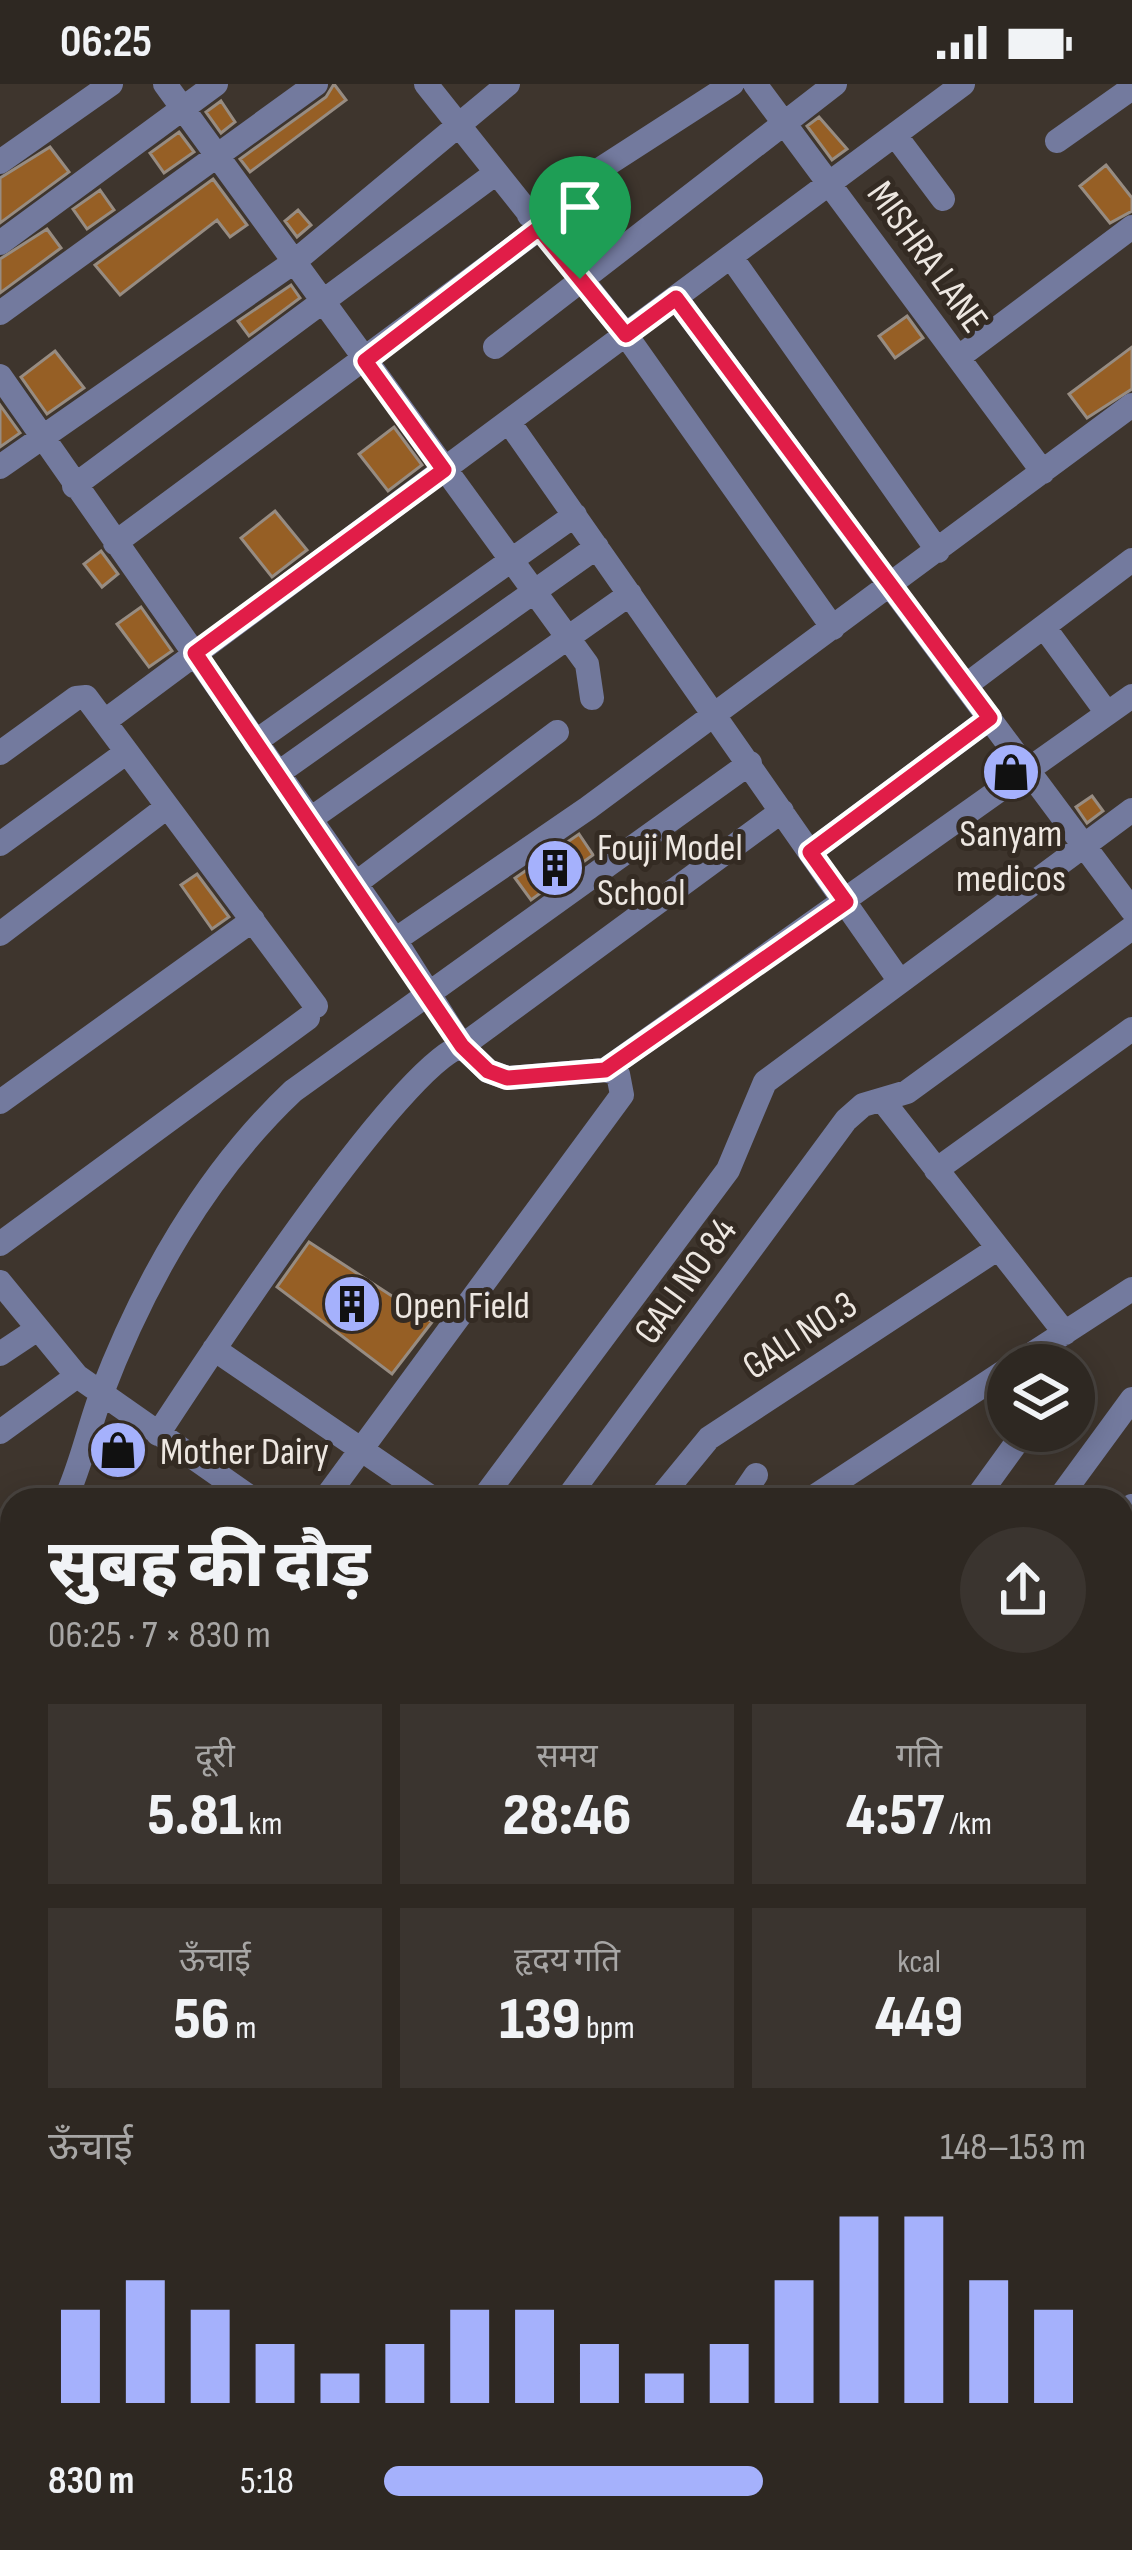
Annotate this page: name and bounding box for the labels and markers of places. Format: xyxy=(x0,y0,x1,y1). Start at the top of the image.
pin xyxy=(529,156,631,279)
shop icon: Sanyam medicos xyxy=(980,741,1042,803)
place label: Sanyam medicos xyxy=(956,811,1066,903)
place label: Fouji Model School xyxy=(597,825,743,917)
building icon: Fouji Model School xyxy=(524,837,586,899)
building icon: Open Field xyxy=(321,1273,383,1335)
place label: Open Field xyxy=(394,1283,530,1330)
shop icon: Mother Dairy xyxy=(87,1419,149,1481)
place label: Mother Dairy xyxy=(160,1429,329,1476)

